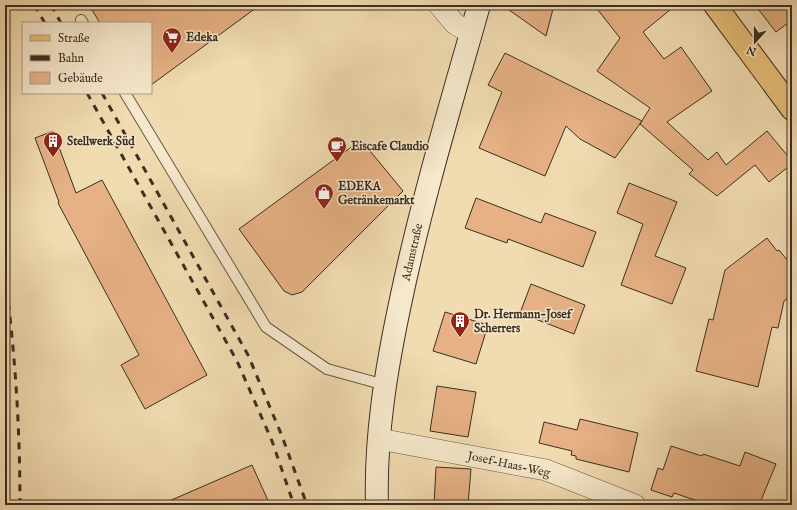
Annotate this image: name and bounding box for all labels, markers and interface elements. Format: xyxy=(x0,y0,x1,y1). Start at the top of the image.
legend xyxy=(22,22,152,94)
north arrow xyxy=(735,22,775,62)
supermarket icon: Edeka xyxy=(161,26,183,54)
place label: Edeka xyxy=(186,30,219,45)
text: Straße xyxy=(58,31,90,46)
text: N xyxy=(744,42,760,59)
text: Bahn xyxy=(58,51,85,66)
text: Gebäude xyxy=(58,71,103,86)
building icon: Stellwerk Süd xyxy=(42,130,64,158)
place label: Stellwerk Süd xyxy=(67,134,135,149)
cafe icon: Eiscafe Claudio xyxy=(326,135,348,163)
place label: Eiscafe Claudio xyxy=(351,139,429,154)
place label: EDEKA Getränkemarkt xyxy=(338,179,415,208)
shop icon: EDEKA Getränkemarkt xyxy=(313,182,335,210)
street label: Adamstraße xyxy=(398,221,426,283)
place label: Dr. Hermann-Josef Scherrers xyxy=(474,307,574,336)
building icon: Dr. Hermann-Josef Scherrers xyxy=(449,310,471,338)
street label: Josef-Haas-Weg xyxy=(464,448,552,482)

